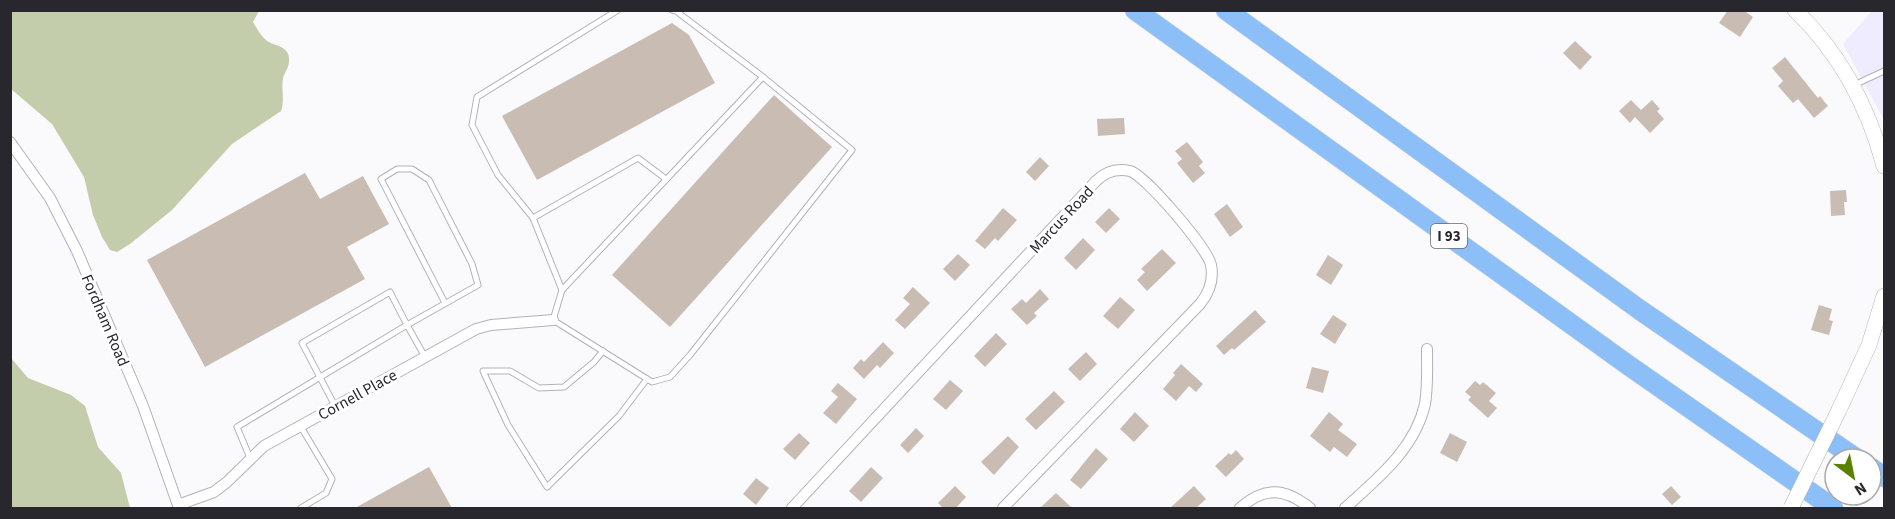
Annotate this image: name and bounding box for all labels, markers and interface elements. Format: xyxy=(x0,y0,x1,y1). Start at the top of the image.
street label: Marcus Road xyxy=(1025,181,1099,258)
road number: I 93 xyxy=(1431,224,1467,248)
street label: Fordham Road xyxy=(76,271,134,370)
street label: Cornell Place xyxy=(314,364,401,426)
north arrow xyxy=(1823,447,1883,507)
text: N xyxy=(1850,477,1871,501)

